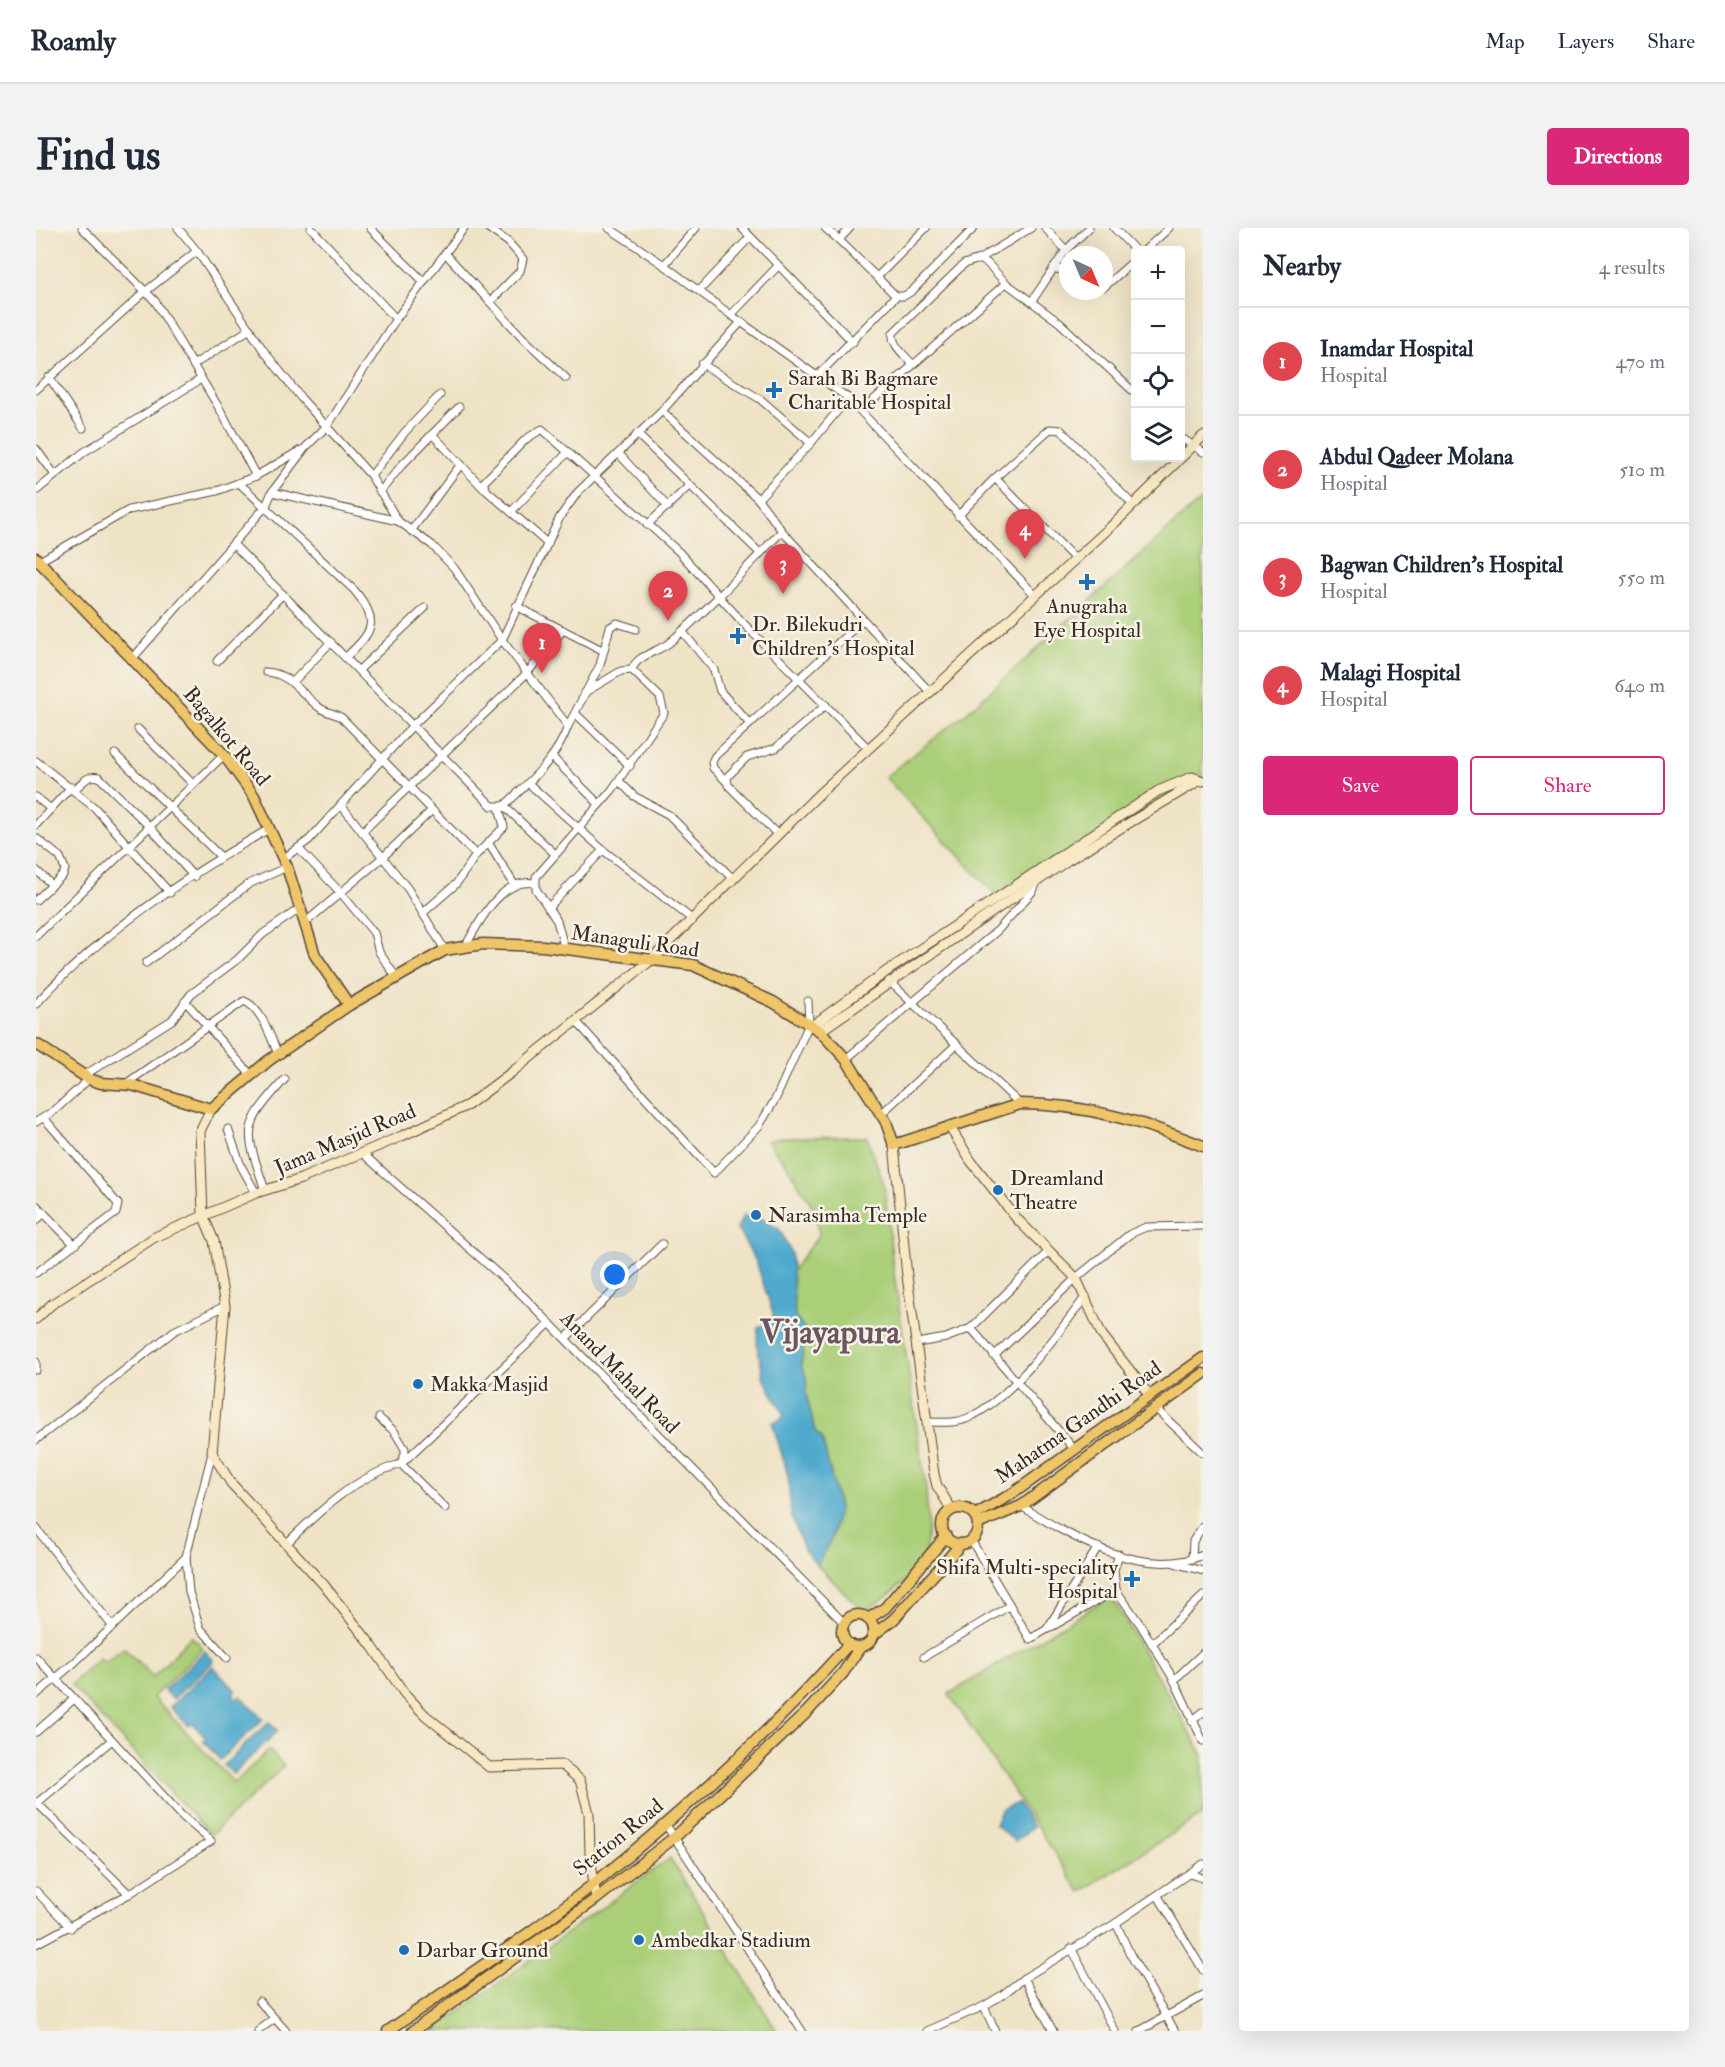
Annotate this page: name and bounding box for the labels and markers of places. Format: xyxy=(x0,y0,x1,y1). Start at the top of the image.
place label: Sarah Bi Bagmare Charitable Hospital xyxy=(788,365,952,416)
marker: Sarah Bi Bagmare Charitable Hospital xyxy=(765,381,783,399)
pin: 4 xyxy=(1006,510,1044,559)
pin: 3 xyxy=(764,544,802,594)
pin: 2 xyxy=(648,572,688,621)
marker: Anugraha Eye Hospital xyxy=(1078,573,1096,591)
place label: Anugraha Eye Hospital xyxy=(1033,593,1142,644)
place label: Dr. Bilekudri Children's Hospital xyxy=(752,611,915,662)
pin: 1 xyxy=(522,624,562,673)
marker: Dr. Bilekudri Children's Hospital xyxy=(729,627,747,645)
place label: Dreamland Theatre xyxy=(1010,1165,1104,1216)
marker: Dreamland Theatre xyxy=(991,1183,1005,1197)
place label: Narasimha Temple xyxy=(768,1202,927,1229)
marker: Narasimha Temple xyxy=(749,1208,763,1222)
place label: Makka Masjid xyxy=(430,1371,549,1398)
marker: Makka Masjid xyxy=(411,1377,425,1391)
place label: Shifa Multi-speciality Hospital xyxy=(936,1554,1119,1605)
marker: Shifa Multi-speciality Hospital xyxy=(1123,1570,1141,1588)
place label: Ambedkar Stadium xyxy=(650,1927,811,1954)
marker: Ambedkar Stadium xyxy=(632,1933,646,1947)
place label: Darbar Ground xyxy=(416,1937,549,1964)
marker: Darbar Ground xyxy=(397,1943,411,1957)

